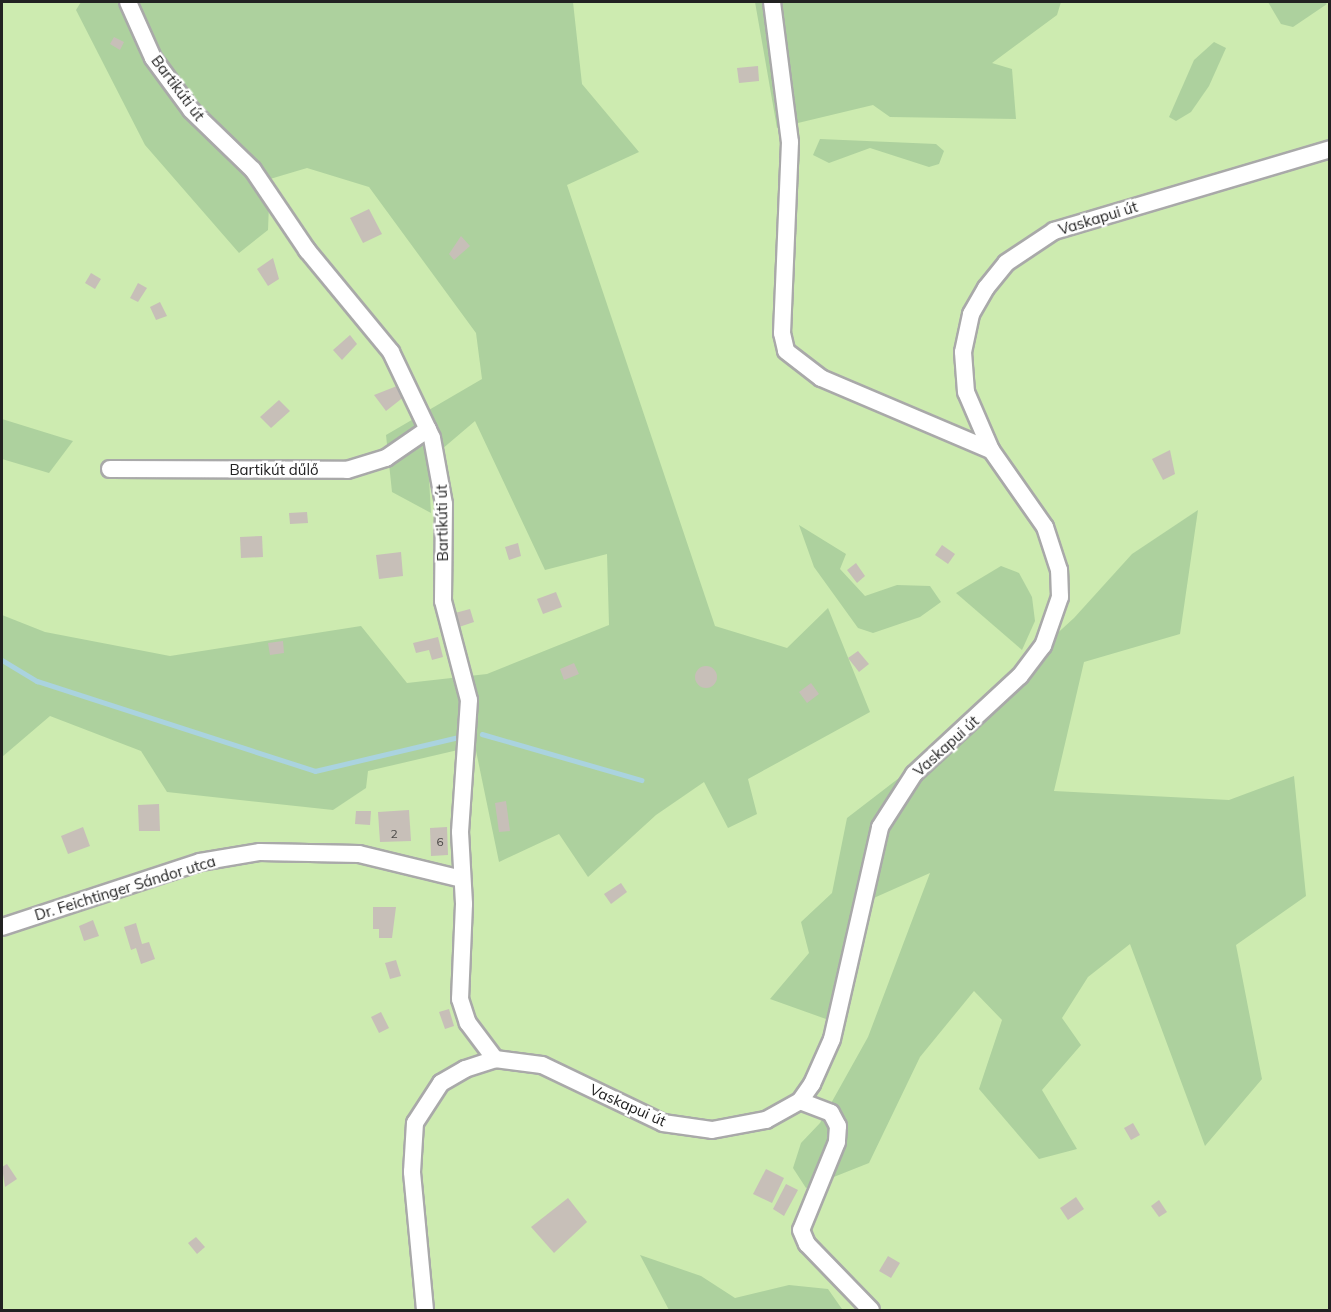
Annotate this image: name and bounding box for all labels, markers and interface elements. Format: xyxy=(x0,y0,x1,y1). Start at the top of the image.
street label: Bartikúti út xyxy=(148,52,208,124)
street label: Vaskapui út xyxy=(1056,197,1140,239)
street label: Bartikút dűlő xyxy=(229,461,319,479)
street label: Bartikúti út xyxy=(432,484,452,562)
street label: Vaskapui út xyxy=(910,712,982,780)
house number: 2 xyxy=(390,827,398,841)
house number: 6 xyxy=(436,835,444,849)
street label: Dr. Feichtinger Sándor utca xyxy=(32,852,218,924)
street label: Vaskapui út xyxy=(587,1080,669,1130)

